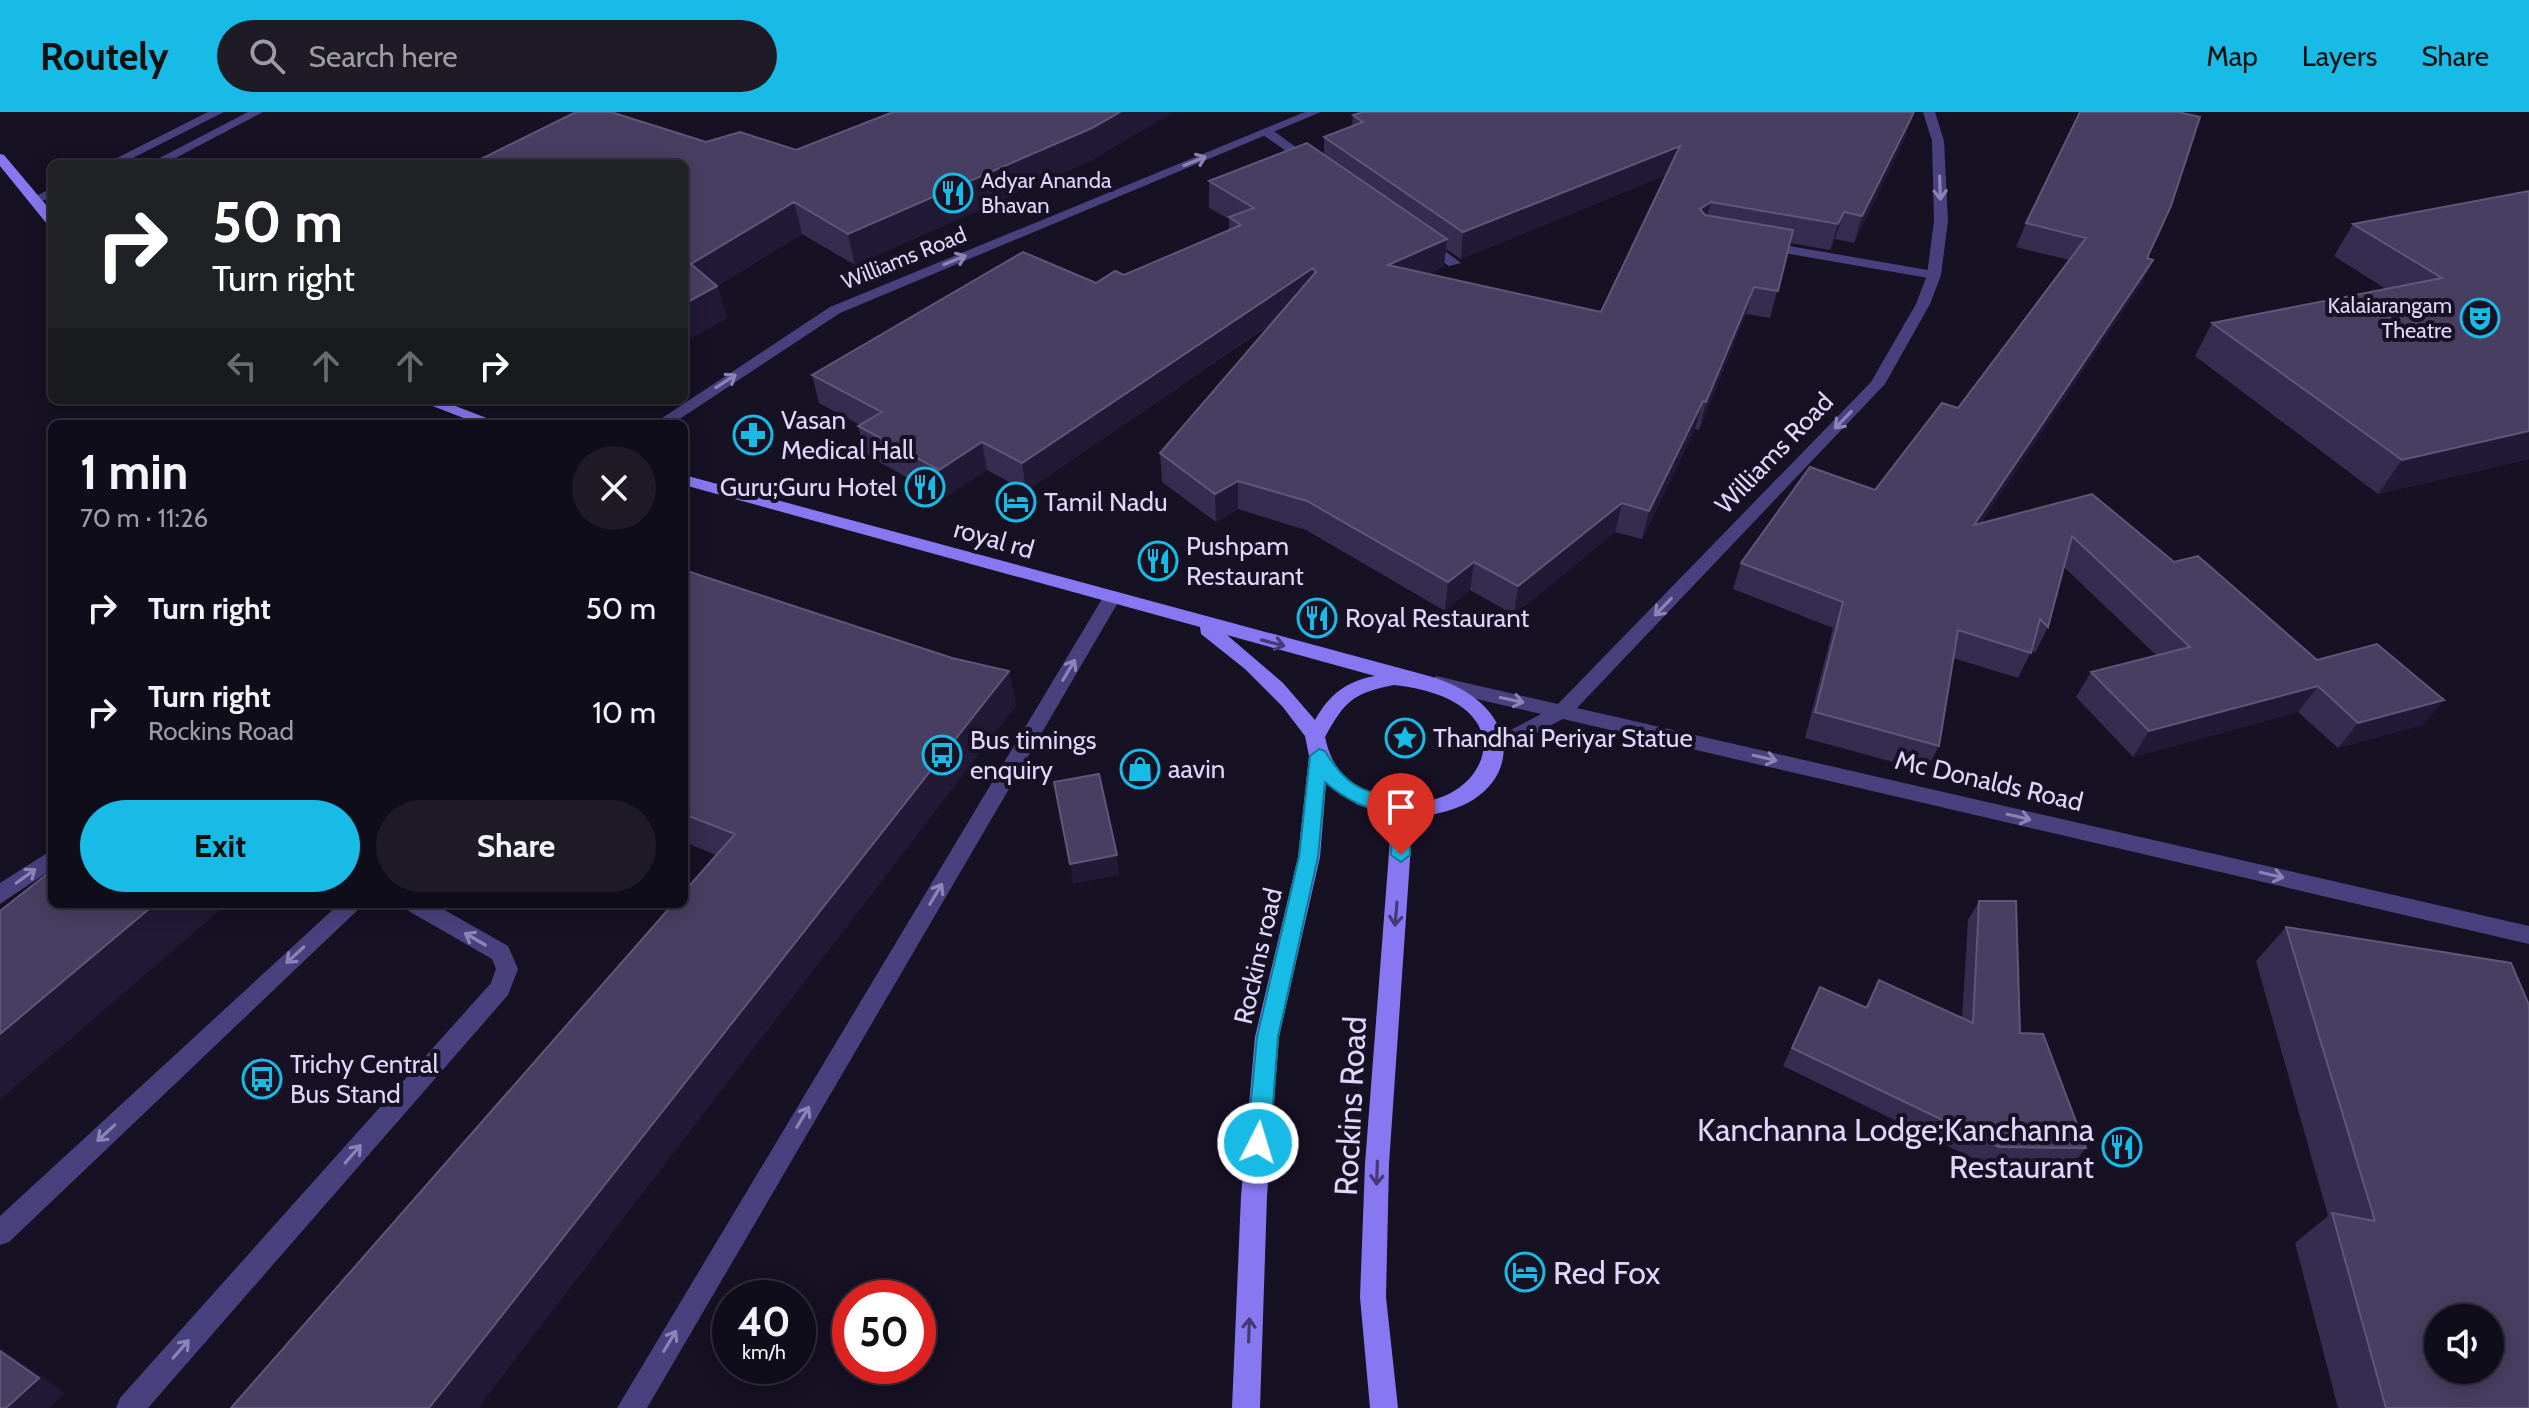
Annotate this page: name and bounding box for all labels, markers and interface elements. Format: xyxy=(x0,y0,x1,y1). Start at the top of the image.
search box xyxy=(217,20,777,92)
text: Routely xyxy=(40,33,169,80)
icon: search xyxy=(245,34,289,78)
text: Search here xyxy=(309,38,458,75)
text: Map xyxy=(2206,39,2258,73)
text: Layers xyxy=(2302,39,2377,73)
text: Share xyxy=(2421,39,2489,73)
one-way arrow xyxy=(1182,153,1207,168)
place label: Adyar Ananda Bhavan xyxy=(981,167,1112,219)
restaurant icon: Adyar Ananda Bhavan xyxy=(932,172,974,214)
one-way arrow xyxy=(1932,174,1947,201)
text: 50 m xyxy=(212,188,343,256)
icon: right xyxy=(80,192,184,296)
street label: Williams Road xyxy=(838,221,970,295)
one-way arrow xyxy=(942,252,967,267)
text: Turn right xyxy=(212,256,355,300)
place label: Kalaiarangam Theatre xyxy=(2328,292,2452,344)
theatre icon: Kalaiarangam Theatre xyxy=(2459,297,2501,339)
icon: left xyxy=(220,344,264,388)
icon: ahead xyxy=(304,344,348,388)
icon: ahead xyxy=(388,344,432,388)
icon: right xyxy=(472,344,516,388)
one-way arrow xyxy=(714,373,737,389)
street label: Williams Road xyxy=(1708,386,1840,520)
place label: Vasan Medical Hall xyxy=(781,404,914,466)
one-way arrow xyxy=(1833,410,1852,430)
pharmacy icon: Vasan Medical Hall xyxy=(732,414,774,456)
text: 1 min xyxy=(80,443,188,501)
button: close xyxy=(572,446,656,530)
restaurant icon: Guru;Guru Hotel xyxy=(904,466,946,508)
place label: Guru;Guru Hotel xyxy=(720,471,897,503)
hotel icon: Tamil Nadu xyxy=(995,481,1037,523)
place label: Tamil Nadu xyxy=(1044,486,1168,518)
text: 70 m · 11:26 xyxy=(80,502,208,534)
street label: royal rd xyxy=(950,512,1038,566)
place label: Pushpam Restaurant xyxy=(1186,530,1304,592)
restaurant icon: Pushpam Restaurant xyxy=(1137,540,1179,582)
icon: right xyxy=(80,586,124,630)
text: Turn right xyxy=(148,590,271,627)
text: 50 m xyxy=(586,590,656,627)
restaurant icon: Royal Restaurant xyxy=(1296,597,1338,639)
one-way arrow xyxy=(1653,597,1672,617)
place label: Royal Restaurant xyxy=(1345,602,1530,634)
one-way arrow xyxy=(1260,636,1286,651)
one-way arrow xyxy=(1061,659,1077,682)
text: Turn right xyxy=(148,678,271,715)
icon: right xyxy=(80,690,124,734)
one-way arrow xyxy=(1499,693,1524,708)
text: 10 m xyxy=(592,694,656,731)
text: Rockins Road xyxy=(148,715,294,747)
place icon: Thandhai Periyar Statue xyxy=(1384,717,1426,759)
place label: Thandhai Periyar Statue xyxy=(1433,722,1693,754)
place label: Bus timings enquiry xyxy=(970,724,1097,786)
bus stop icon: Bus timings enquiry xyxy=(921,734,963,776)
street label: Mc Donalds Road xyxy=(1892,744,2086,818)
shop icon: aavin xyxy=(1119,748,1161,790)
one-way arrow xyxy=(1752,751,1778,766)
place label: aavin xyxy=(1168,753,1225,785)
pin xyxy=(1367,773,1435,855)
icon: arrive xyxy=(1379,785,1423,829)
button: Exit xyxy=(80,800,360,892)
button: Share xyxy=(376,800,656,892)
one-way arrow xyxy=(2005,810,2031,825)
one-way arrow xyxy=(15,868,36,885)
one-way arrow xyxy=(2259,869,2284,884)
one-way arrow xyxy=(928,883,944,906)
street label: Rockins road xyxy=(1227,885,1289,1027)
one-way arrow xyxy=(1388,900,1403,927)
one-way arrow xyxy=(463,931,487,946)
one-way arrow xyxy=(285,946,305,965)
street label: Rockins Road xyxy=(1326,1015,1374,1197)
place label: Trichy Central Bus Stand xyxy=(290,1048,439,1110)
bus stop icon: Trichy Central Bus Stand xyxy=(241,1058,283,1100)
position arrow xyxy=(1216,1101,1300,1185)
one-way arrow xyxy=(795,1106,811,1129)
place label: Kanchanna Lodge;Kanchanna Restaurant xyxy=(1697,1110,2095,1186)
one-way arrow xyxy=(96,1124,116,1142)
restaurant icon: Kanchanna Lodge;Kanchanna Restaurant xyxy=(2101,1126,2143,1168)
one-way arrow xyxy=(344,1145,362,1165)
one-way arrow xyxy=(1369,1159,1384,1186)
hotel icon: Red Fox xyxy=(1504,1251,1546,1293)
place label: Red Fox xyxy=(1553,1253,1661,1292)
speed limit sign: 50 xyxy=(832,1280,936,1384)
text: 40 xyxy=(737,1297,791,1346)
map controls xyxy=(2424,1304,2504,1384)
button: sound xyxy=(2424,1304,2504,1384)
one-way arrow xyxy=(1241,1317,1256,1344)
one-way arrow xyxy=(663,1330,679,1353)
one-way arrow xyxy=(172,1340,190,1360)
text: km/h xyxy=(742,1340,786,1364)

